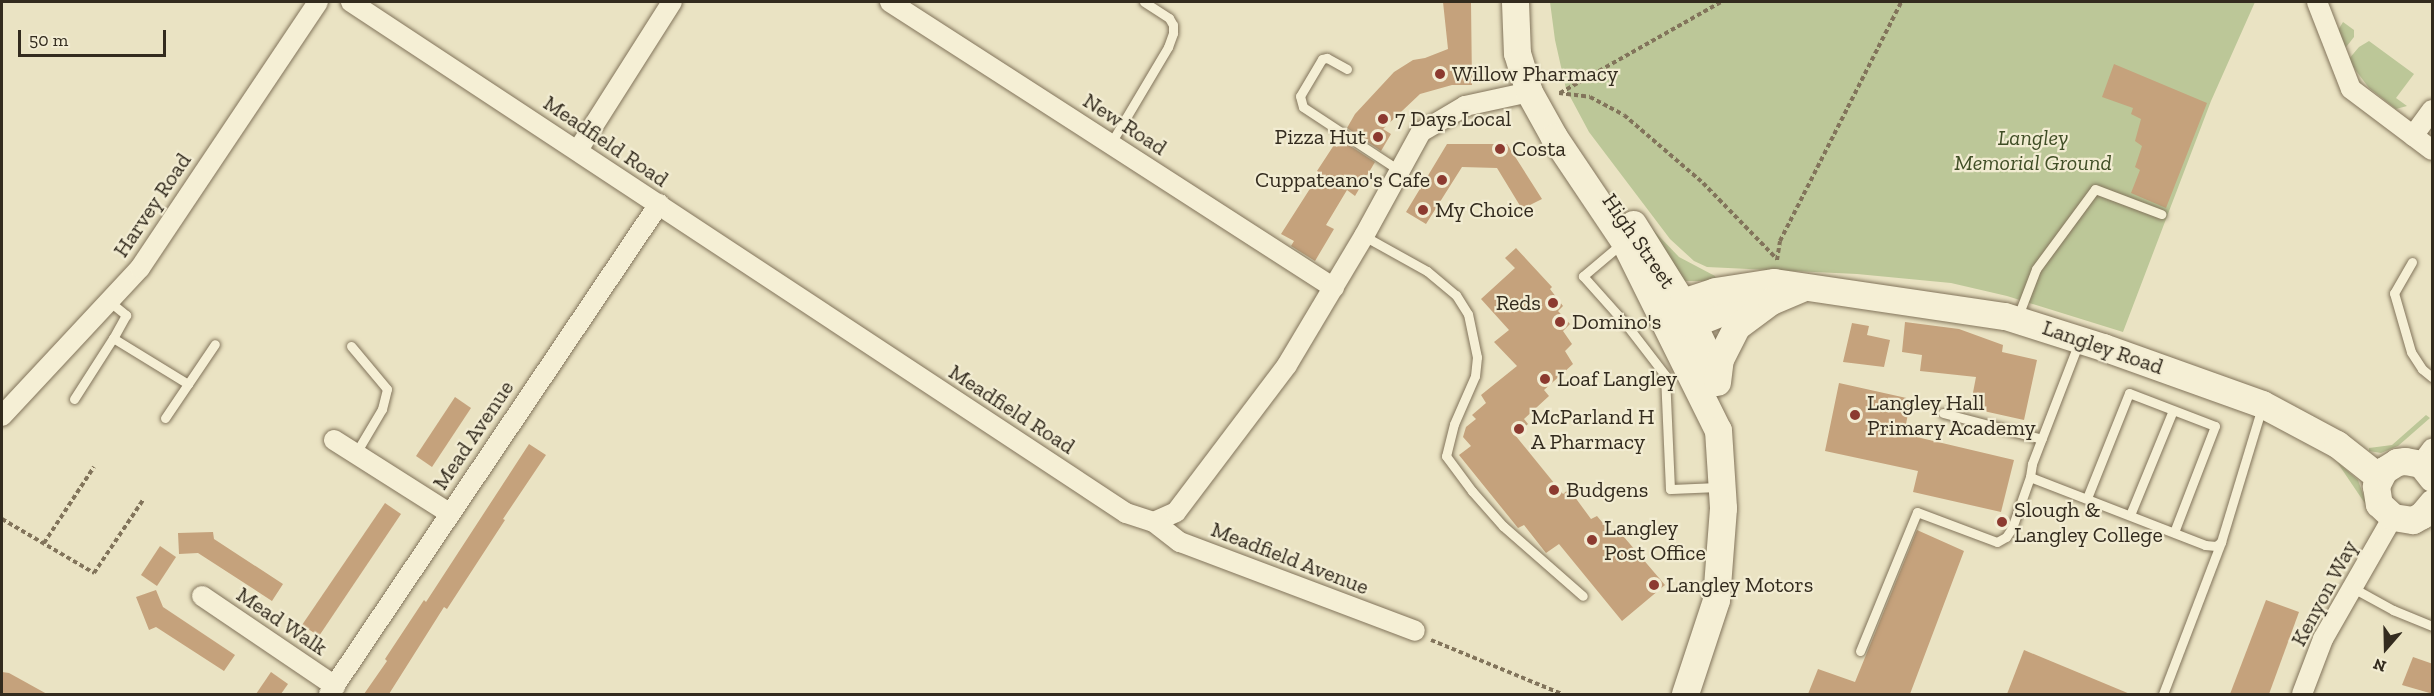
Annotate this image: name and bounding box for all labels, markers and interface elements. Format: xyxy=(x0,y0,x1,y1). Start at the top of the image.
scale bar xyxy=(21,18,170,56)
text: 50 m xyxy=(29,29,68,51)
place label: Willow Pharmacy xyxy=(1452,61,1619,87)
marker: Willow Pharmacy xyxy=(1433,67,1447,81)
street label: New Road xyxy=(1078,87,1172,161)
street label: Meadfield Road xyxy=(539,90,673,192)
place label: 7 Days Local xyxy=(1395,106,1511,132)
marker: 7 Days Local xyxy=(1376,112,1390,126)
place label: Pizza Hut xyxy=(1275,124,1366,150)
park label: Langley Memorial Ground xyxy=(1954,124,2112,176)
marker: Pizza Hut xyxy=(1371,130,1385,144)
place label: Costa xyxy=(1512,136,1566,162)
marker: Costa xyxy=(1493,142,1507,156)
street label: Harvey Road xyxy=(107,148,197,262)
place label: Cuppateano's Cafe xyxy=(1255,167,1430,193)
marker: Cuppateano's Cafe xyxy=(1435,173,1449,187)
street label: High Street xyxy=(1597,188,1681,294)
place label: My Choice xyxy=(1435,197,1534,223)
marker: My Choice xyxy=(1416,203,1430,217)
place label: Reds xyxy=(1496,290,1541,316)
marker: Reds xyxy=(1546,296,1560,310)
place label: Domino's xyxy=(1572,309,1661,335)
street label: Langley Road xyxy=(2039,314,2167,380)
marker: Domino's xyxy=(1553,315,1567,329)
street label: Meadfield Road xyxy=(944,358,1080,460)
place label: Loaf Langley xyxy=(1557,366,1677,392)
marker: Loaf Langley xyxy=(1538,372,1552,386)
street label: Mead Avenue xyxy=(427,375,519,495)
place label: Langley Hall Primary Academy xyxy=(1867,389,2037,440)
place label: McParland H A Pharmacy xyxy=(1531,403,1655,454)
marker: Langley Hall Primary Academy xyxy=(1848,408,1862,422)
marker: McParland H A Pharmacy xyxy=(1512,422,1526,436)
place label: Budgens xyxy=(1566,477,1648,503)
marker: Budgens xyxy=(1547,483,1561,497)
place label: Slough & Langley College xyxy=(2014,496,2163,548)
place label: Langley Post Office xyxy=(1604,514,1706,566)
marker: Slough & Langley College xyxy=(1995,515,2009,529)
street label: Meadfield Avenue xyxy=(1207,516,1373,600)
marker: Langley Post Office xyxy=(1585,533,1599,547)
street label: Kenyon Way xyxy=(2285,535,2363,651)
place label: Langley Motors xyxy=(1666,572,1814,598)
marker: Langley Motors xyxy=(1647,578,1661,592)
street label: Mead Walk xyxy=(231,581,333,661)
north arrow xyxy=(2356,618,2416,678)
text: N xyxy=(2371,654,2389,676)

